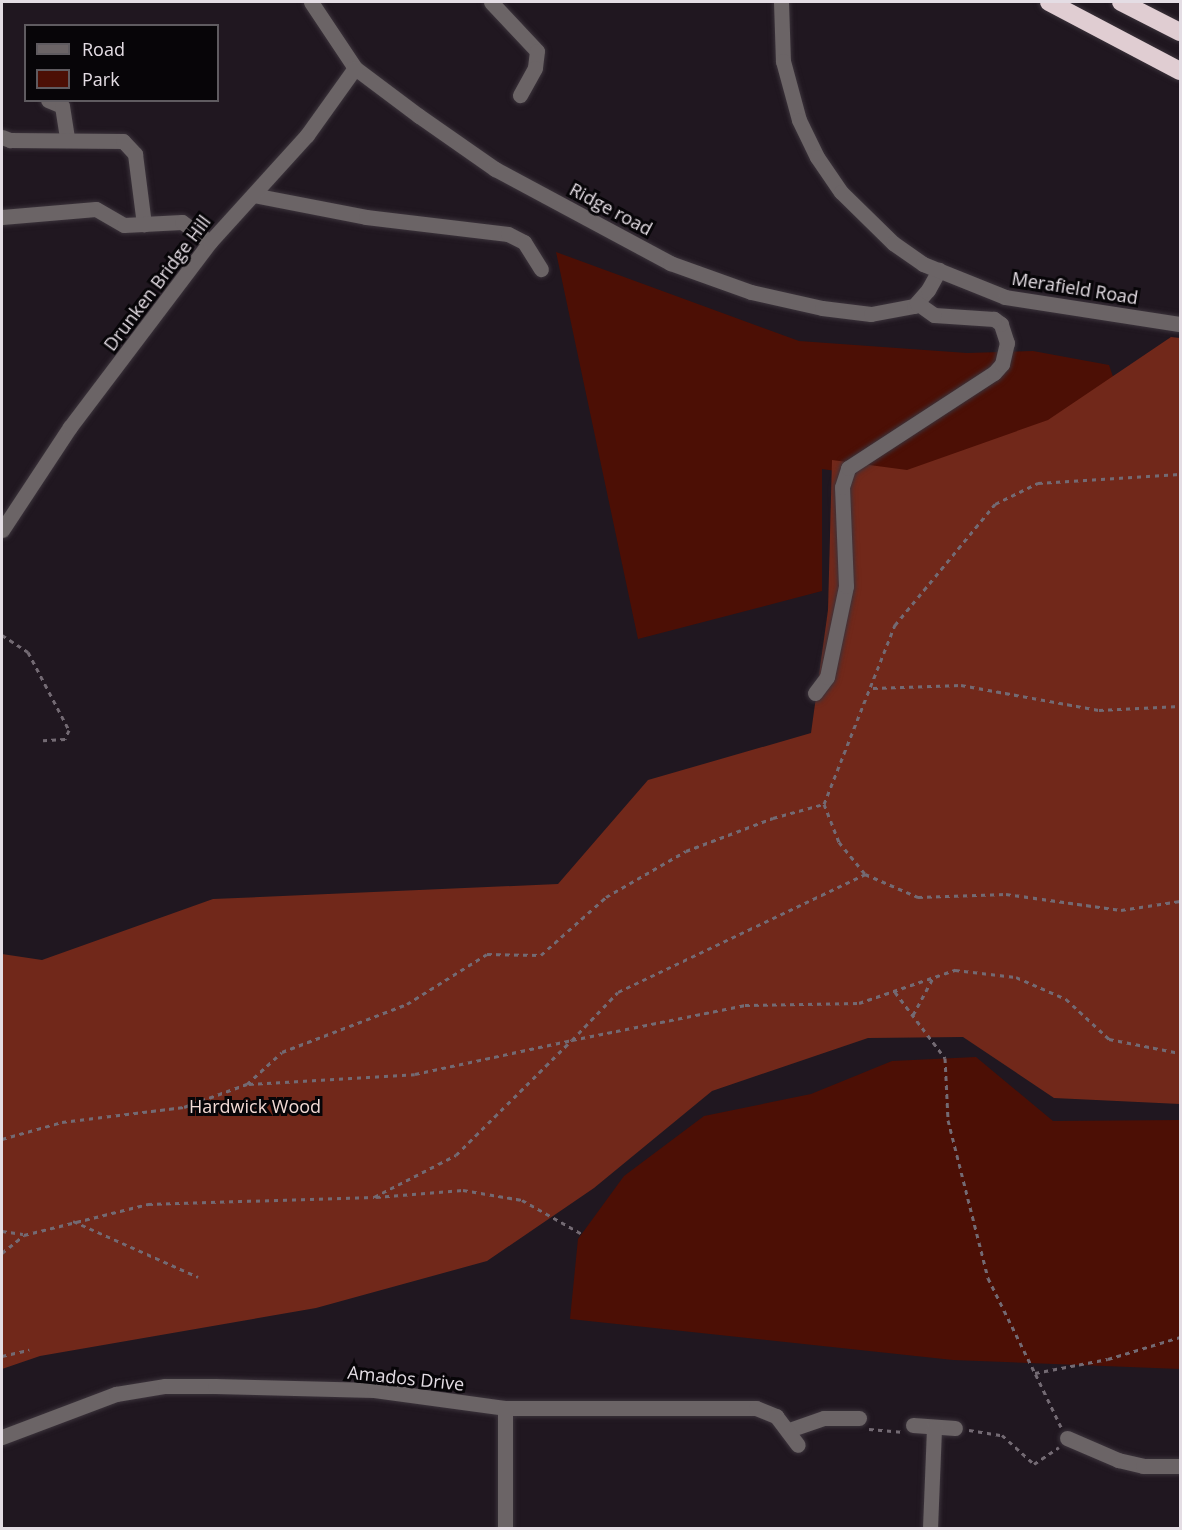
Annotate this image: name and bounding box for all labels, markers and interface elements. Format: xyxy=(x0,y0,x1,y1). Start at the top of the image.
legend xyxy=(24,24,219,102)
text: Road xyxy=(82,37,125,61)
text: Park xyxy=(82,67,120,91)
street label: Ridge road xyxy=(566,178,656,240)
street label: Drunken Bridge Hill xyxy=(99,211,215,355)
street label: Merafield Road xyxy=(1010,267,1140,309)
park label: Hardwick Wood xyxy=(189,1095,321,1117)
street label: Amados Drive xyxy=(347,1361,465,1395)

